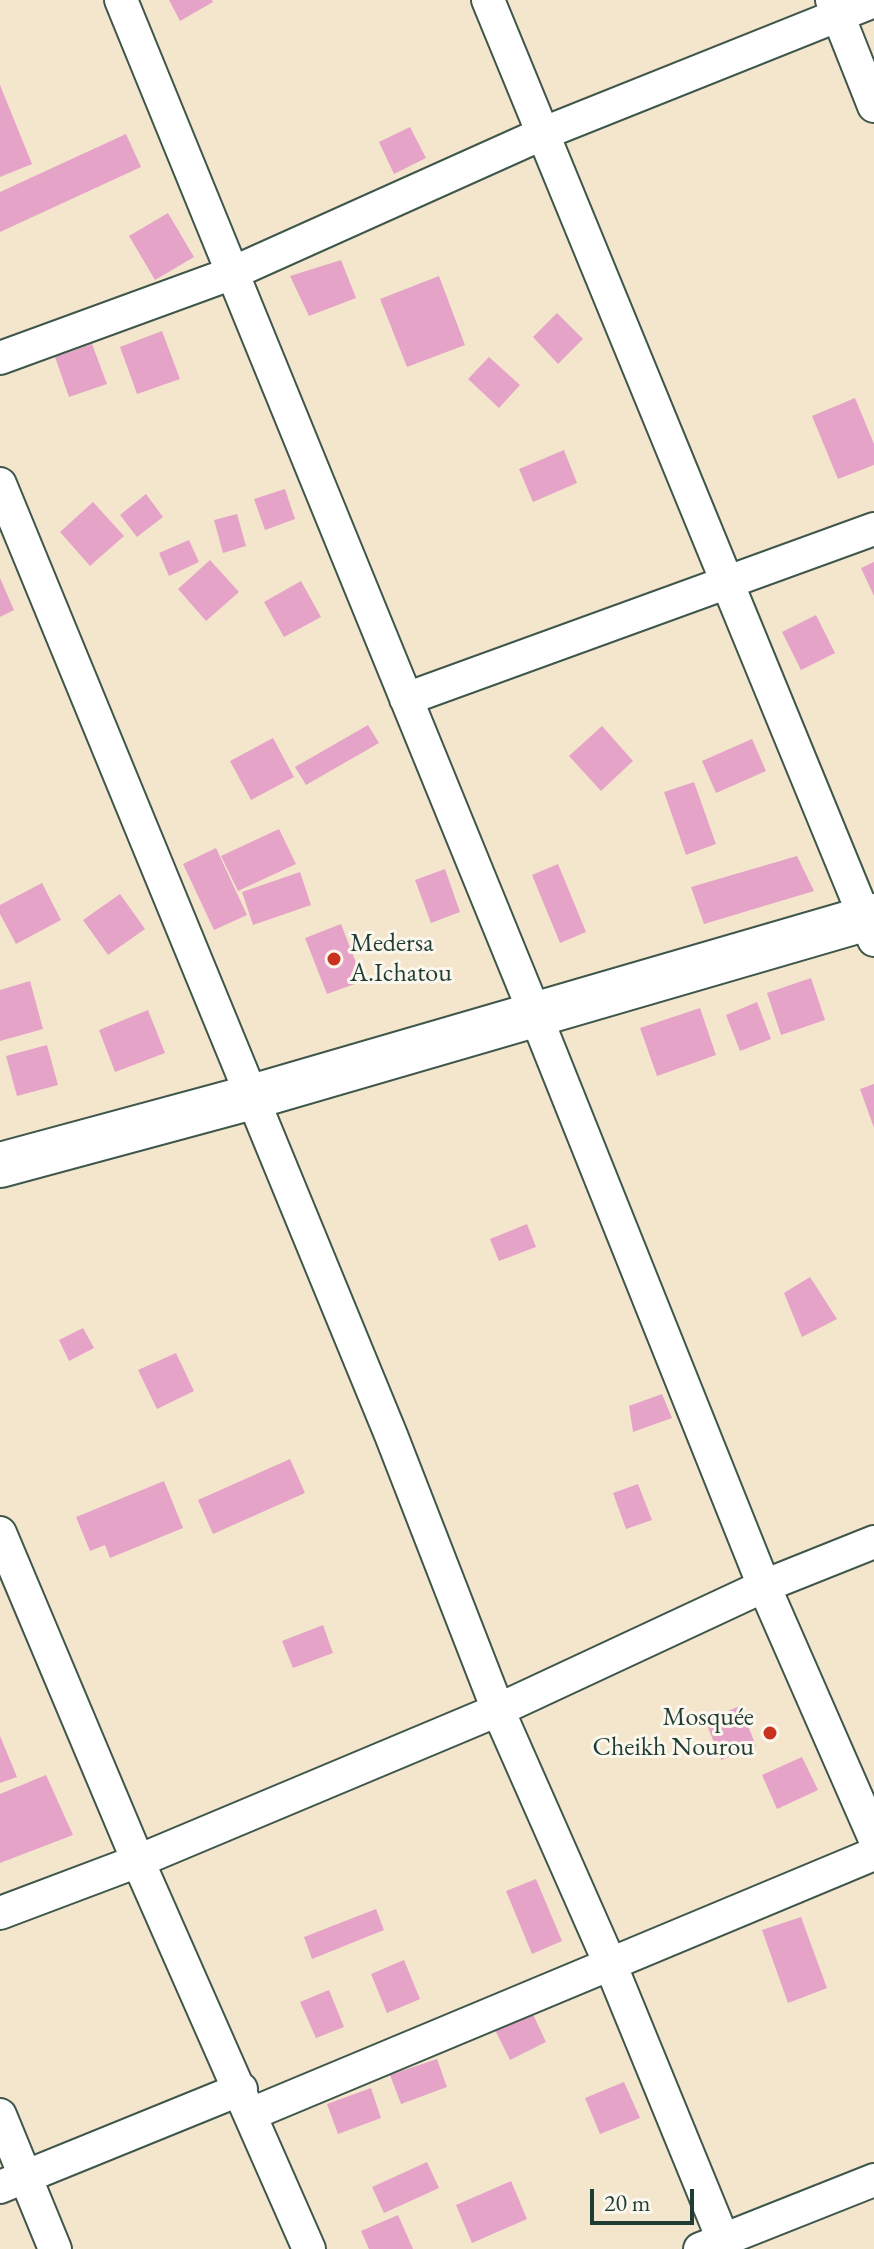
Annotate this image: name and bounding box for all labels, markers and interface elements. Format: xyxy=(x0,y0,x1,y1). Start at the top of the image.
place label: Medersa A.Ichatou xyxy=(350,928,452,990)
marker: Medersa A.Ichatou xyxy=(325,950,343,968)
place label: Mosquée Cheikh Nourou xyxy=(592,1702,754,1764)
marker: Mosquée Cheikh Nourou xyxy=(761,1724,779,1742)
scale bar xyxy=(594,2173,698,2223)
text: 20 m xyxy=(604,2187,651,2218)

